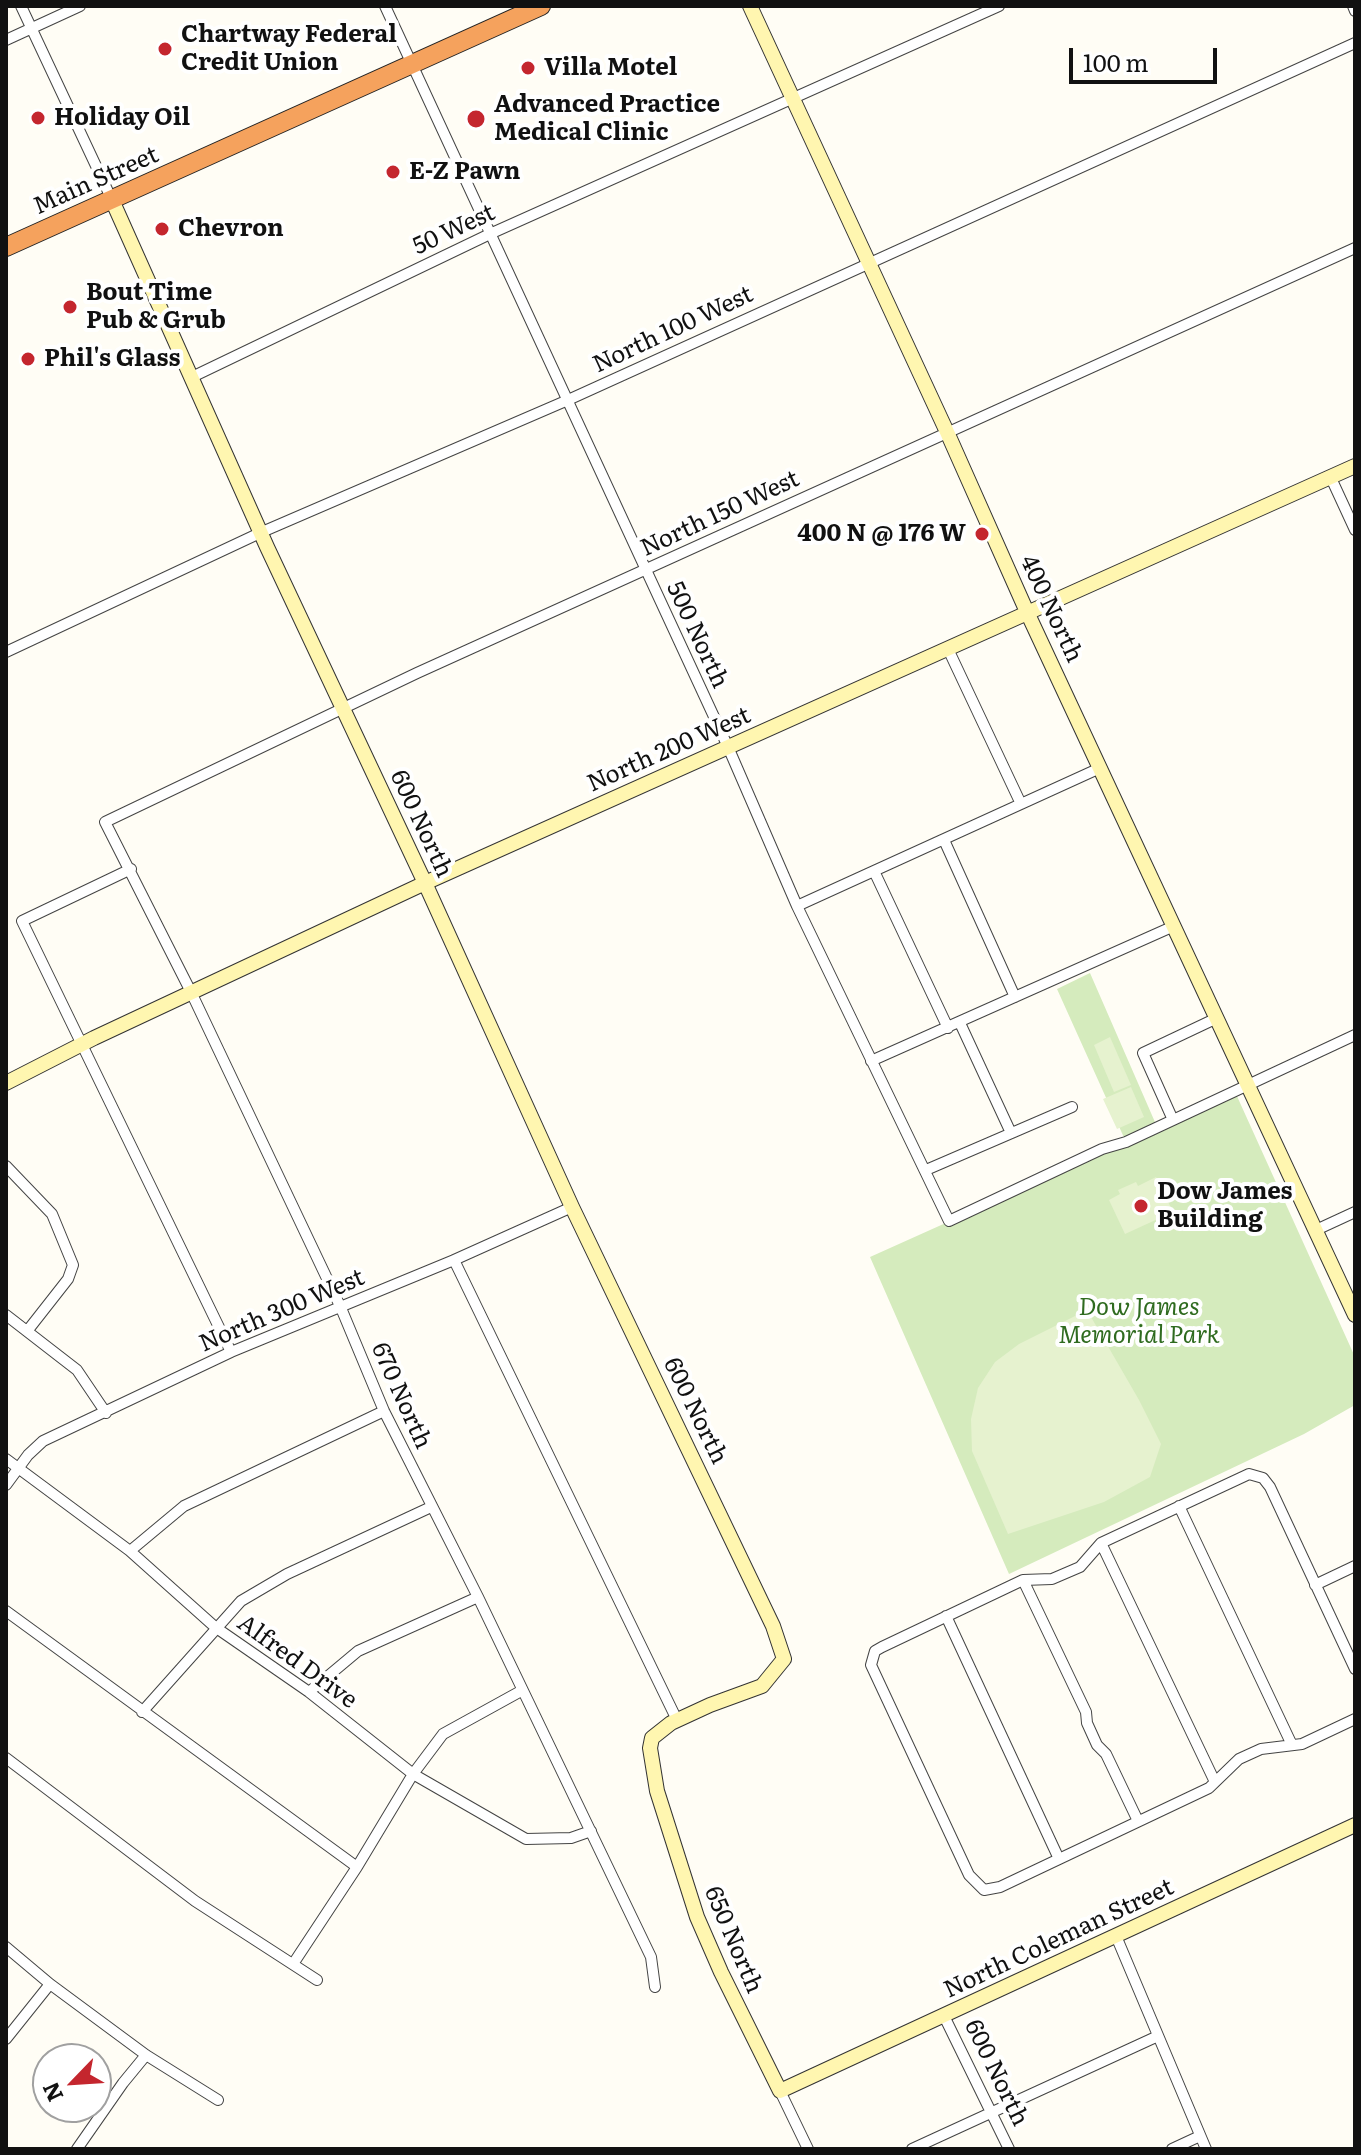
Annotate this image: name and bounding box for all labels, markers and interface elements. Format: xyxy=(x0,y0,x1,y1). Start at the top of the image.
place label: Chartway Federal Credit Union xyxy=(181,21,397,77)
scale bar xyxy=(1073,32,1221,82)
marker: Chartway Federal Credit Union xyxy=(156,40,174,58)
text: 100 m xyxy=(1083,44,1149,79)
place label: Villa Motel xyxy=(544,54,677,82)
marker: Villa Motel xyxy=(519,59,537,77)
place label: Advanced Practice Medical Clinic xyxy=(494,91,720,147)
place label: Holiday Oil xyxy=(54,104,190,132)
marker: Advanced Practice Medical Clinic xyxy=(465,108,487,130)
marker: Holiday Oil xyxy=(29,109,47,127)
street label: Main Street xyxy=(29,141,163,221)
place label: E-Z Pawn xyxy=(409,158,521,186)
marker: E-Z Pawn xyxy=(384,163,402,181)
street label: 50 West xyxy=(408,198,500,262)
place label: Chevron xyxy=(178,215,284,243)
marker: Chevron xyxy=(153,220,171,238)
place label: Bout Time Pub & Grub xyxy=(86,279,226,335)
street label: North 100 West xyxy=(588,280,758,380)
marker: Bout Time Pub & Grub xyxy=(61,298,79,316)
place label: Phil's Glass xyxy=(44,345,180,373)
marker: Phil's Glass xyxy=(19,350,37,368)
street label: North 150 West xyxy=(636,465,804,563)
place label: 400 N @ 176 W xyxy=(797,520,966,548)
marker: 400 N @ 176 W xyxy=(973,525,991,543)
street label: 400 North xyxy=(1014,551,1088,667)
street label: 500 North xyxy=(660,577,734,693)
street label: North 200 West xyxy=(583,701,755,799)
street label: 600 North xyxy=(384,766,458,882)
place label: Dow James Building xyxy=(1157,1178,1293,1234)
marker: Dow James Building xyxy=(1132,1197,1150,1215)
street label: North 300 West xyxy=(195,1263,369,1359)
park label: Dow James Memorial Park xyxy=(1058,1294,1220,1350)
street label: 670 North xyxy=(365,1338,437,1454)
street label: 600 North xyxy=(657,1353,733,1469)
street label: Alfred Drive xyxy=(231,1609,363,1715)
street label: North Coleman Street xyxy=(940,1873,1178,2005)
street label: 650 North xyxy=(698,1882,768,1998)
street label: 600 North xyxy=(958,2015,1034,2131)
north arrow xyxy=(32,2043,112,2123)
text: N xyxy=(33,2077,70,2108)

